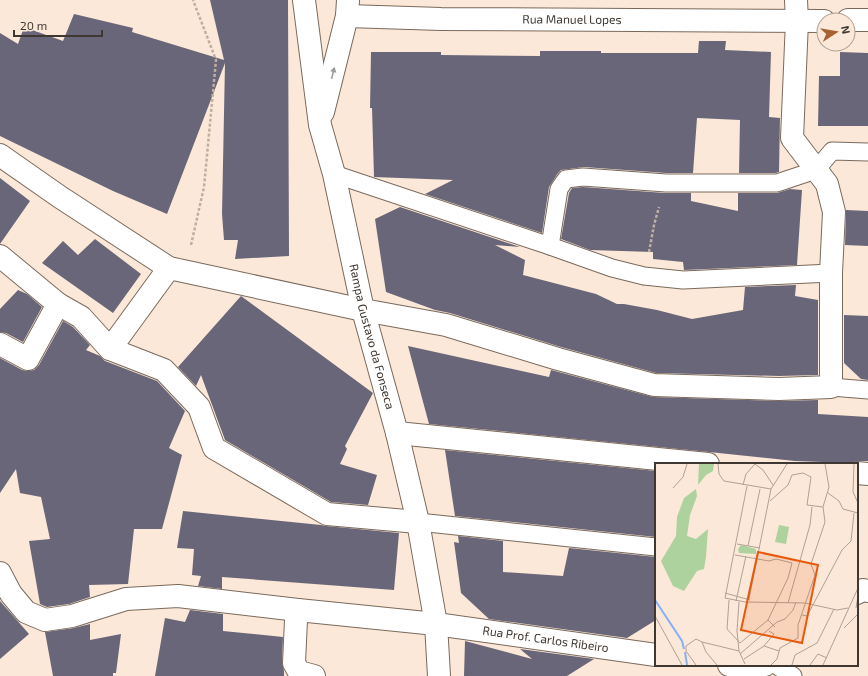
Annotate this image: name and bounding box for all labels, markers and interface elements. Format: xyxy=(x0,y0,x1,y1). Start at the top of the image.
street label: Rua Manuel Lopes xyxy=(522,11,622,26)
scale bar xyxy=(14,12,102,38)
north arrow xyxy=(816,12,856,52)
text: 20 m xyxy=(20,18,47,32)
text: N xyxy=(839,25,853,35)
one-way arrow xyxy=(330,67,336,79)
street label: Rampa Gustavo da Fonseca xyxy=(347,263,398,411)
inset map xyxy=(655,463,858,666)
street label: Rua Prof. Carlos Ribeiro xyxy=(482,623,610,654)

